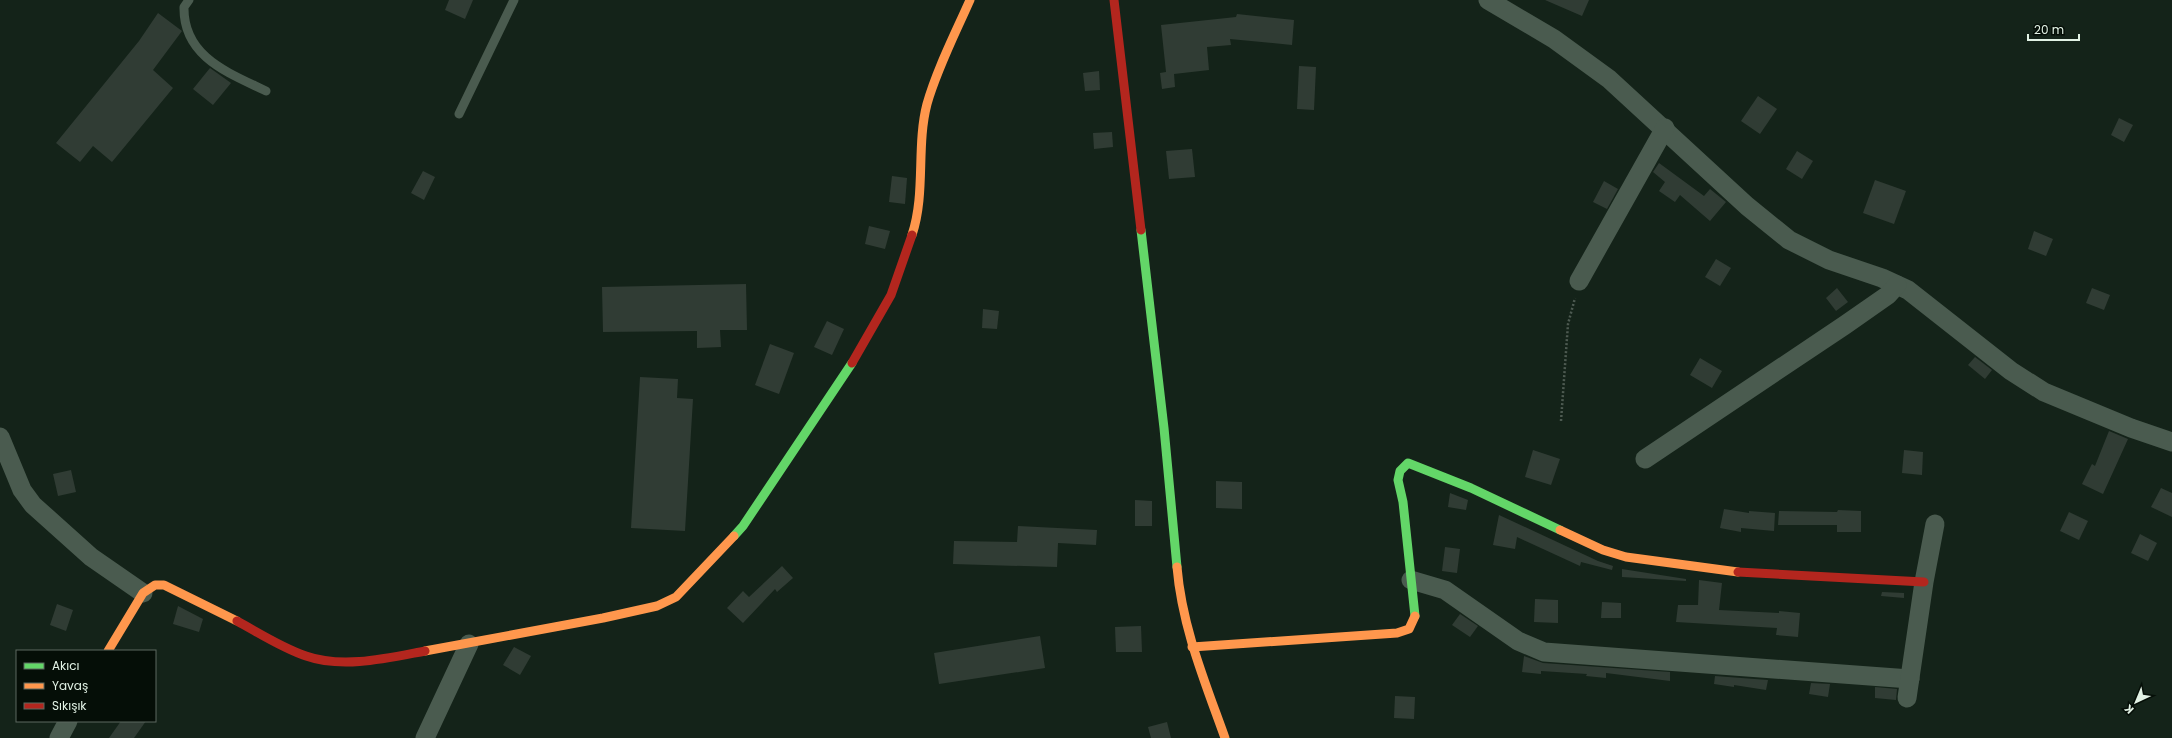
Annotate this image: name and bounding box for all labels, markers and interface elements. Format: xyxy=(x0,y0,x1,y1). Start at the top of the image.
scale bar xyxy=(2028,16,2079,42)
text: 20 m xyxy=(2034,21,2064,38)
legend xyxy=(16,650,156,722)
text: Akıcı xyxy=(52,657,80,674)
text: Yavaş xyxy=(52,677,88,694)
north arrow xyxy=(2116,682,2156,722)
text: Sıkışık xyxy=(52,697,87,714)
text: K xyxy=(2121,701,2137,718)

